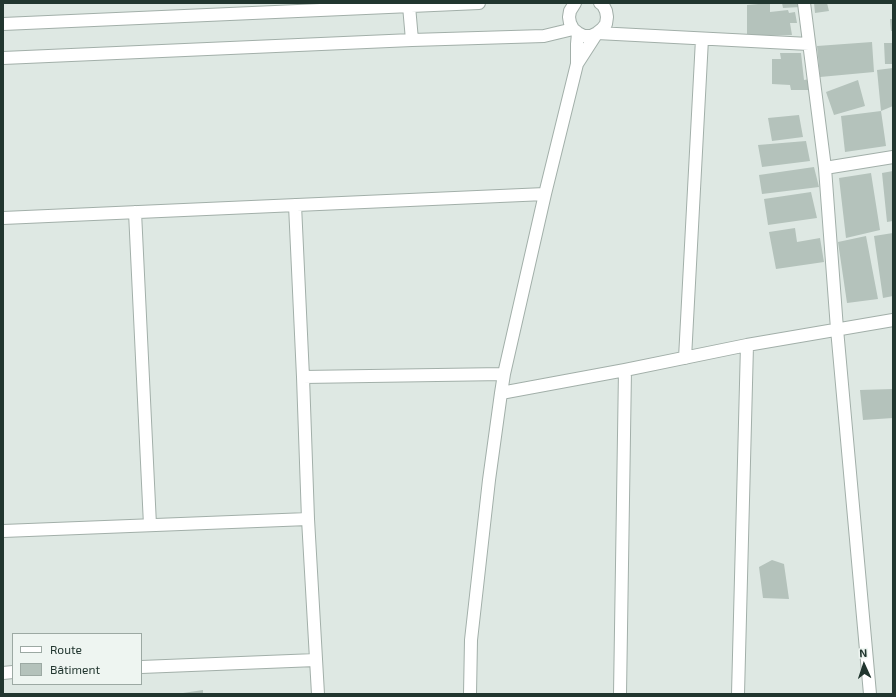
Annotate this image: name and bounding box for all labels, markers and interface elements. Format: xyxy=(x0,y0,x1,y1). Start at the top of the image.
legend xyxy=(12,633,142,685)
text: Route xyxy=(50,642,82,656)
north arrow xyxy=(844,645,884,685)
text: N xyxy=(859,646,868,659)
text: Bâtiment xyxy=(50,662,100,676)

